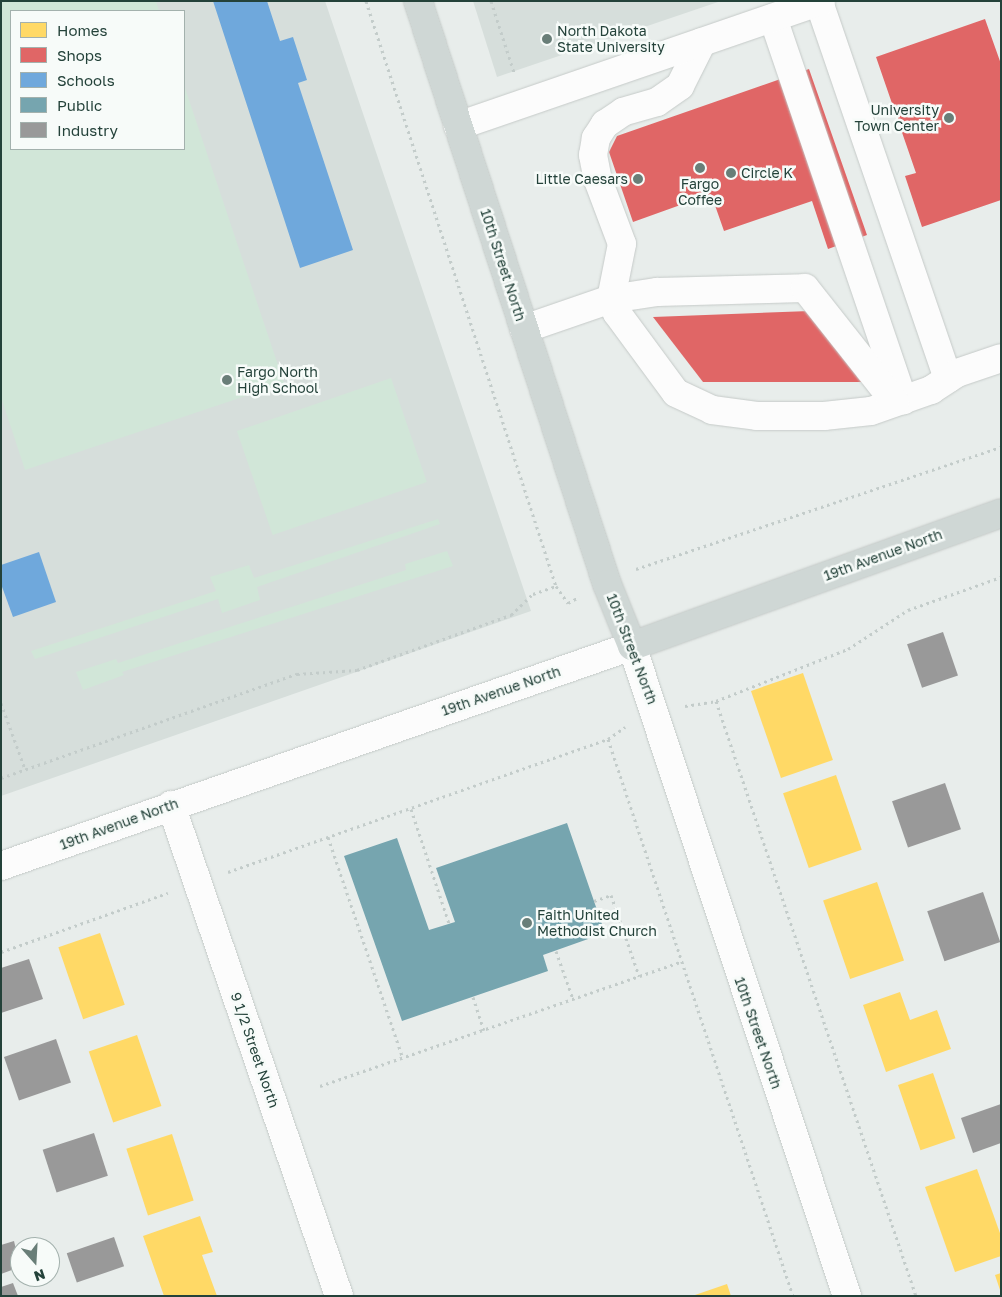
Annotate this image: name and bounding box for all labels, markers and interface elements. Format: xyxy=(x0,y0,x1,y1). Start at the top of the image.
legend xyxy=(10,10,185,150)
text: Homes xyxy=(57,21,107,39)
place label: North Dakota State University xyxy=(557,23,665,56)
marker: North Dakota State University xyxy=(541,33,553,45)
text: Shops xyxy=(57,46,102,64)
text: Schools xyxy=(57,71,115,89)
text: Public xyxy=(57,96,102,114)
place label: University Town Center xyxy=(855,102,939,134)
marker: University Town Center xyxy=(943,112,955,124)
text: Industry xyxy=(57,121,118,139)
marker: Fargo Coffee xyxy=(694,162,706,174)
place label: Circle K xyxy=(741,165,793,181)
marker: Circle K xyxy=(725,167,737,179)
place label: Little Caesars xyxy=(535,171,628,187)
marker: Little Caesars xyxy=(632,173,644,185)
place label: Fargo Coffee xyxy=(678,176,722,208)
street label: 10th Street North xyxy=(477,207,529,323)
place label: Fargo North High School xyxy=(237,364,319,397)
marker: Fargo North High School xyxy=(221,374,233,386)
street label: 19th Avenue North xyxy=(821,526,945,584)
street label: 10th Street North xyxy=(603,591,661,707)
street label: 19th Avenue North xyxy=(439,663,563,719)
street label: 19th Avenue North xyxy=(57,795,181,853)
place label: Faith United Methodist Church xyxy=(537,907,657,940)
marker: Faith United Methodist Church xyxy=(521,917,533,929)
street label: 10th Street North xyxy=(731,975,785,1091)
street label: 9 1/2 Street North xyxy=(227,990,283,1110)
north arrow xyxy=(10,1237,60,1287)
text: N xyxy=(32,1266,48,1285)

